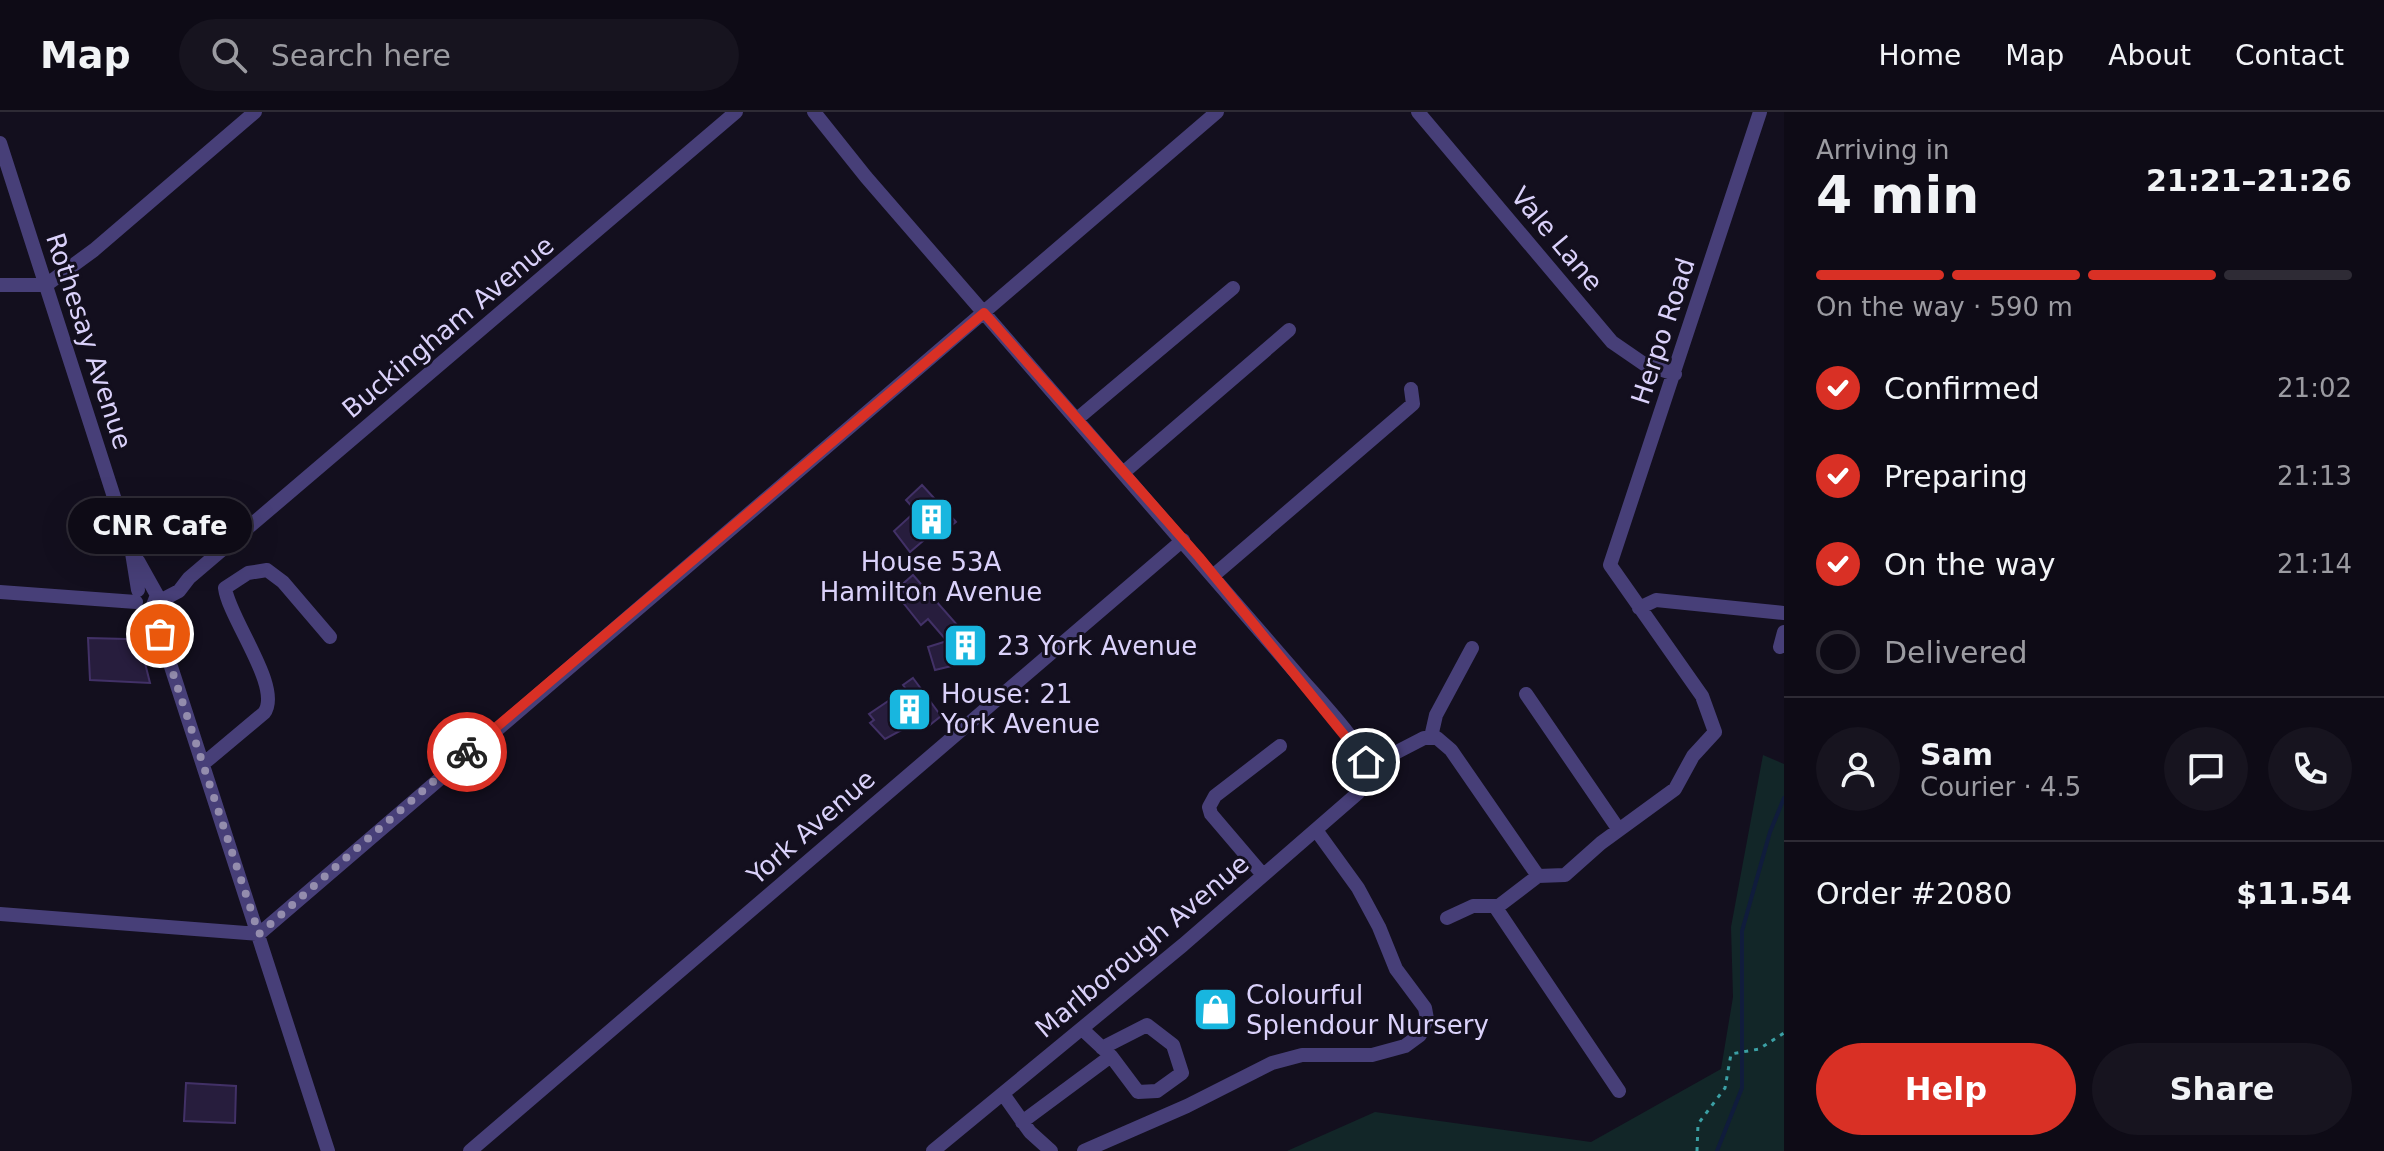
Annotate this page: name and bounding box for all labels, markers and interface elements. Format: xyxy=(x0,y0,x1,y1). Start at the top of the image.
search box xyxy=(179,19,739,91)
text: Map xyxy=(40,33,131,77)
icon: search xyxy=(207,33,251,77)
text: Search here xyxy=(271,38,451,73)
text: Home xyxy=(1878,39,1961,72)
text: Map xyxy=(2005,39,2064,72)
text: About xyxy=(2108,39,2191,72)
text: Contact xyxy=(2235,39,2344,72)
text: Arriving in xyxy=(1816,135,1950,165)
text: 21:21–21:26 xyxy=(2146,163,2352,198)
text: 4 min xyxy=(1816,165,1979,225)
street label: Vale Lane xyxy=(1505,181,1609,297)
street label: Rothesay Avenue xyxy=(40,229,138,453)
street label: Buckingham Avenue xyxy=(336,230,560,424)
street label: Herpo Road xyxy=(1625,254,1701,408)
text: On the way · 590 m xyxy=(1816,292,2073,322)
icon: check xyxy=(1816,366,1860,410)
text: Confirmed xyxy=(1884,371,2040,406)
text: 21:02 xyxy=(2277,373,2352,403)
icon: check xyxy=(1816,454,1860,498)
text: Preparing xyxy=(1884,459,2028,494)
text: 21:13 xyxy=(2277,461,2352,491)
building icon: House 53A Hamilton Avenue xyxy=(907,495,955,543)
callout: CNR Cafe xyxy=(68,498,252,554)
text: CNR Cafe xyxy=(92,511,228,541)
icon: check xyxy=(1816,542,1860,586)
place label: House 53A Hamilton Avenue xyxy=(820,547,1042,607)
text: On the way xyxy=(1884,547,2056,582)
text: 21:14 xyxy=(2277,549,2352,579)
pin xyxy=(126,600,194,668)
icon: bag xyxy=(138,612,182,656)
building icon: 23 York Avenue xyxy=(942,622,990,670)
place label: 23 York Avenue xyxy=(997,631,1197,661)
text: Delivered xyxy=(1884,635,2028,670)
place label: House: 21 York Avenue xyxy=(940,679,1100,739)
building icon: House: 21 York Avenue xyxy=(886,685,934,733)
courier xyxy=(427,712,507,792)
button: person xyxy=(1816,727,1900,811)
button: chat xyxy=(2164,727,2248,811)
button: phone xyxy=(2268,727,2352,811)
pin xyxy=(1332,728,1400,796)
icon: bike xyxy=(445,730,489,774)
text: Sam xyxy=(1920,737,1993,772)
icon: home xyxy=(1344,740,1388,784)
street label: York Avenue xyxy=(740,764,881,891)
text: Courier · 4.5 xyxy=(1920,772,2081,802)
street label: Marlborough Avenue xyxy=(1029,848,1255,1044)
text: Order #2080 xyxy=(1816,876,2012,911)
text: $11.54 xyxy=(2236,876,2352,911)
place label: Colourful Splendour Nursery xyxy=(1246,980,1489,1040)
shop icon: Colourful Splendour Nursery xyxy=(1191,986,1239,1034)
button: Help xyxy=(1816,1043,2076,1135)
button: Share xyxy=(2092,1043,2352,1135)

